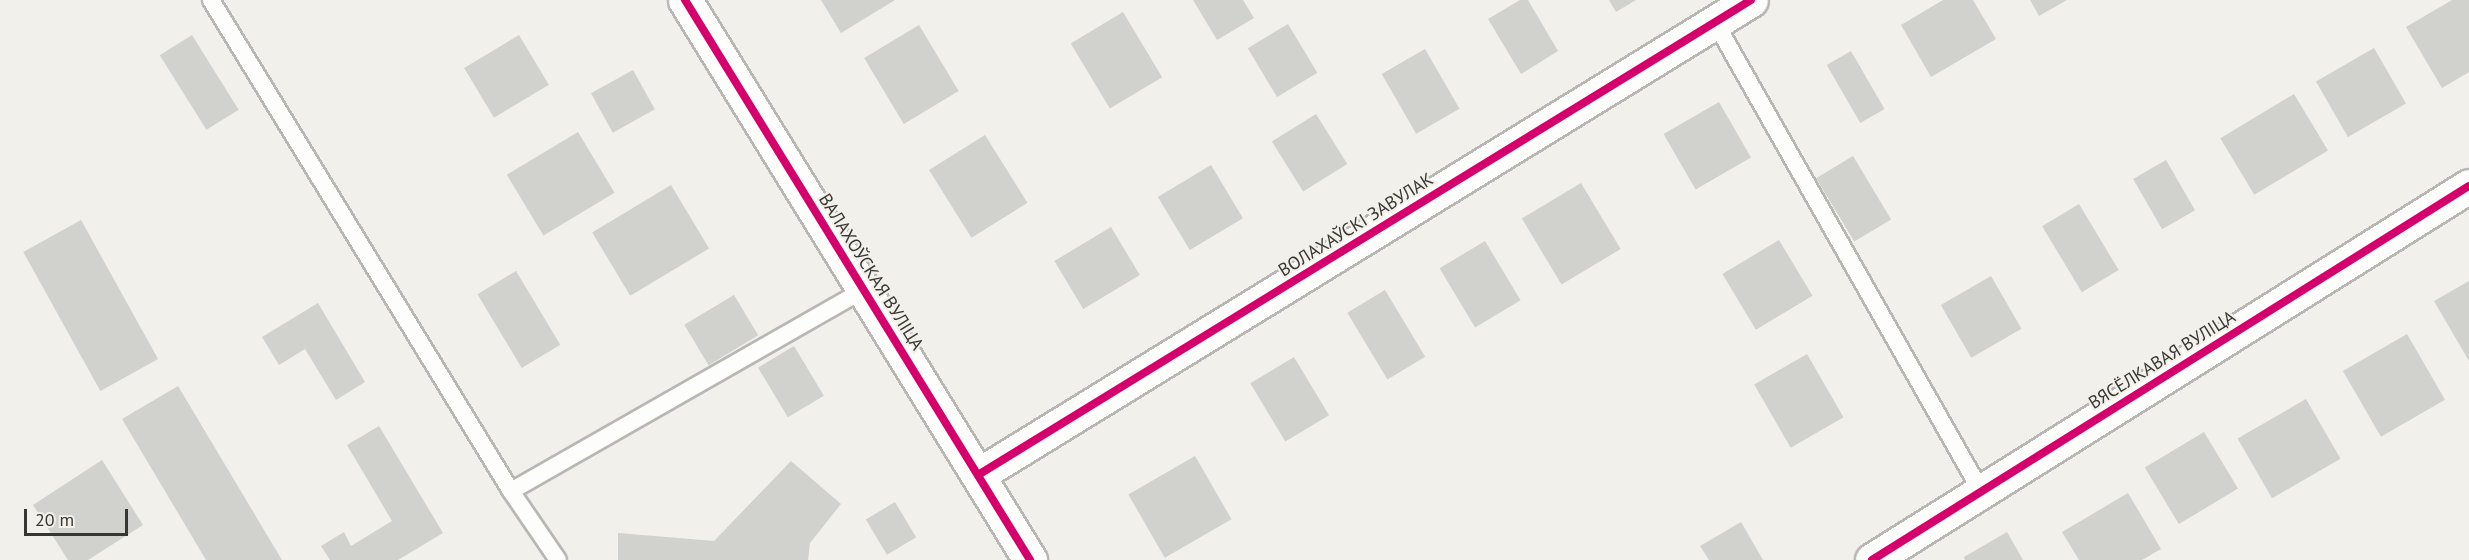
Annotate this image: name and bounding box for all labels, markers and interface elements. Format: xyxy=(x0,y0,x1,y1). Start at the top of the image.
street label: ВОЛАХАЎСКІ ЗАВУЛАК xyxy=(1275,169,1437,281)
street label: ВАЛАХОЎСКАЯ ВУЛІЦА xyxy=(814,190,928,354)
street label: ВЯСЁЛКАВАЯ ВУЛІЦА xyxy=(2085,306,2239,414)
scale bar xyxy=(27,497,130,535)
text: 20 m xyxy=(35,508,74,531)

